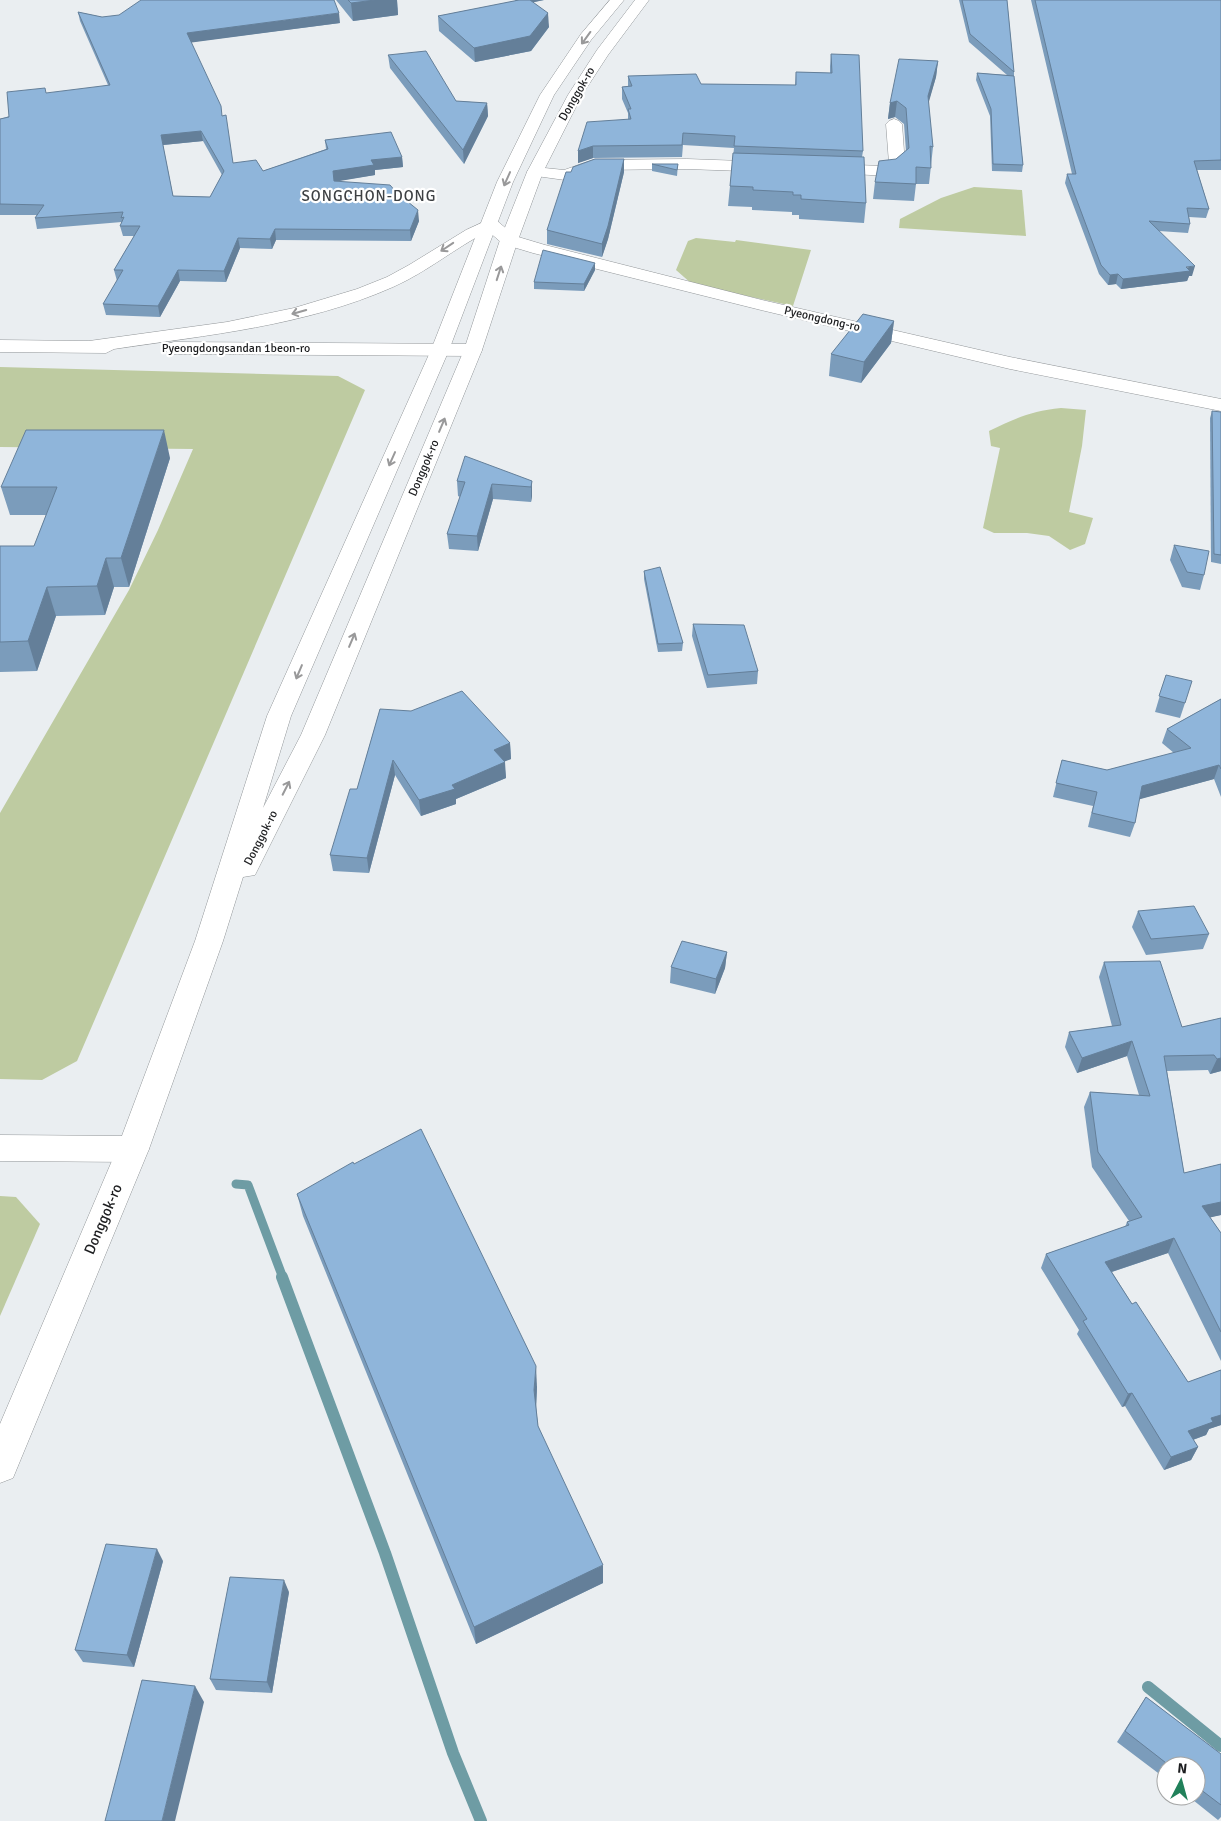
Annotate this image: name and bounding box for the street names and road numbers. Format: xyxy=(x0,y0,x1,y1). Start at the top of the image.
street label: Donggok-ro xyxy=(556,64,598,124)
street label: Pyeongdong-ro xyxy=(783,303,861,335)
street label: Pyeongdongsandan 1beon-ro xyxy=(162,341,310,356)
street label: Donggok-ro xyxy=(405,438,443,498)
street label: Donggok-ro xyxy=(241,808,281,868)
street label: Donggok-ro xyxy=(80,1181,126,1257)

